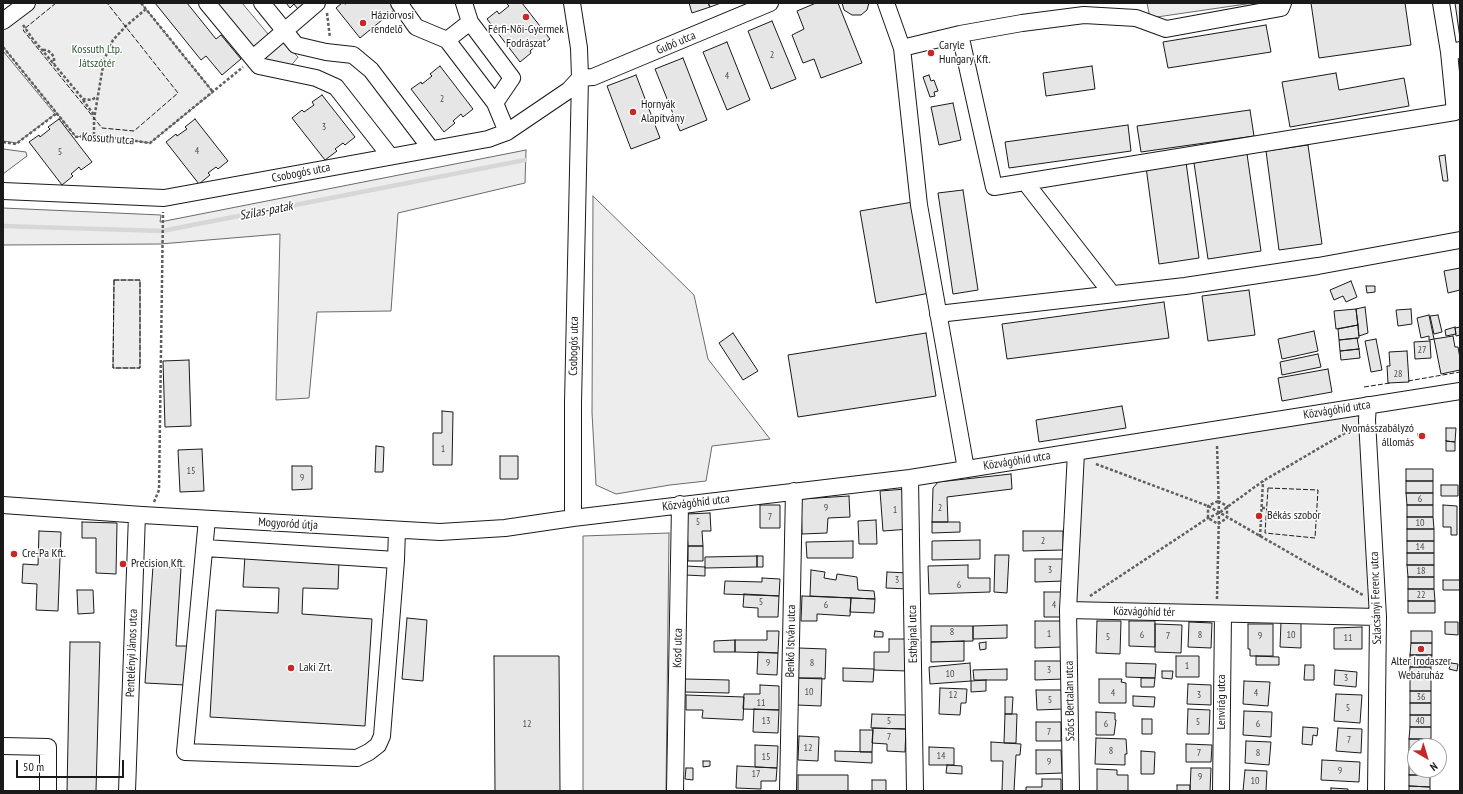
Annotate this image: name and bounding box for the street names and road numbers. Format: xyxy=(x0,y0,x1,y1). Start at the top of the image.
street label: Gubó utca xyxy=(654,28,698,58)
street label: Kossuth utca xyxy=(81,130,135,148)
street label: Csobogós utca xyxy=(270,160,332,186)
street label: Csobogós utca xyxy=(566,316,582,376)
street label: Közvágóhíd utca xyxy=(1302,398,1372,422)
street label: Közvágóhíd utca xyxy=(982,449,1052,473)
street label: Közvágóhíd utca xyxy=(662,492,730,514)
street label: Mogyoród útja xyxy=(258,515,318,533)
street label: Szlacsányi Ferenc utca xyxy=(1367,551,1385,645)
street label: Benkő István utca xyxy=(783,604,799,678)
street label: Közvágóhíd tér xyxy=(1113,604,1175,620)
street label: Esthajnal utca xyxy=(905,605,921,663)
street label: Pentelényi János utca xyxy=(123,609,141,697)
street label: Kosd utca xyxy=(670,628,686,668)
street label: Szőcs Bertalan utca xyxy=(1062,661,1078,741)
street label: Lenvirág utca xyxy=(1215,674,1229,730)

